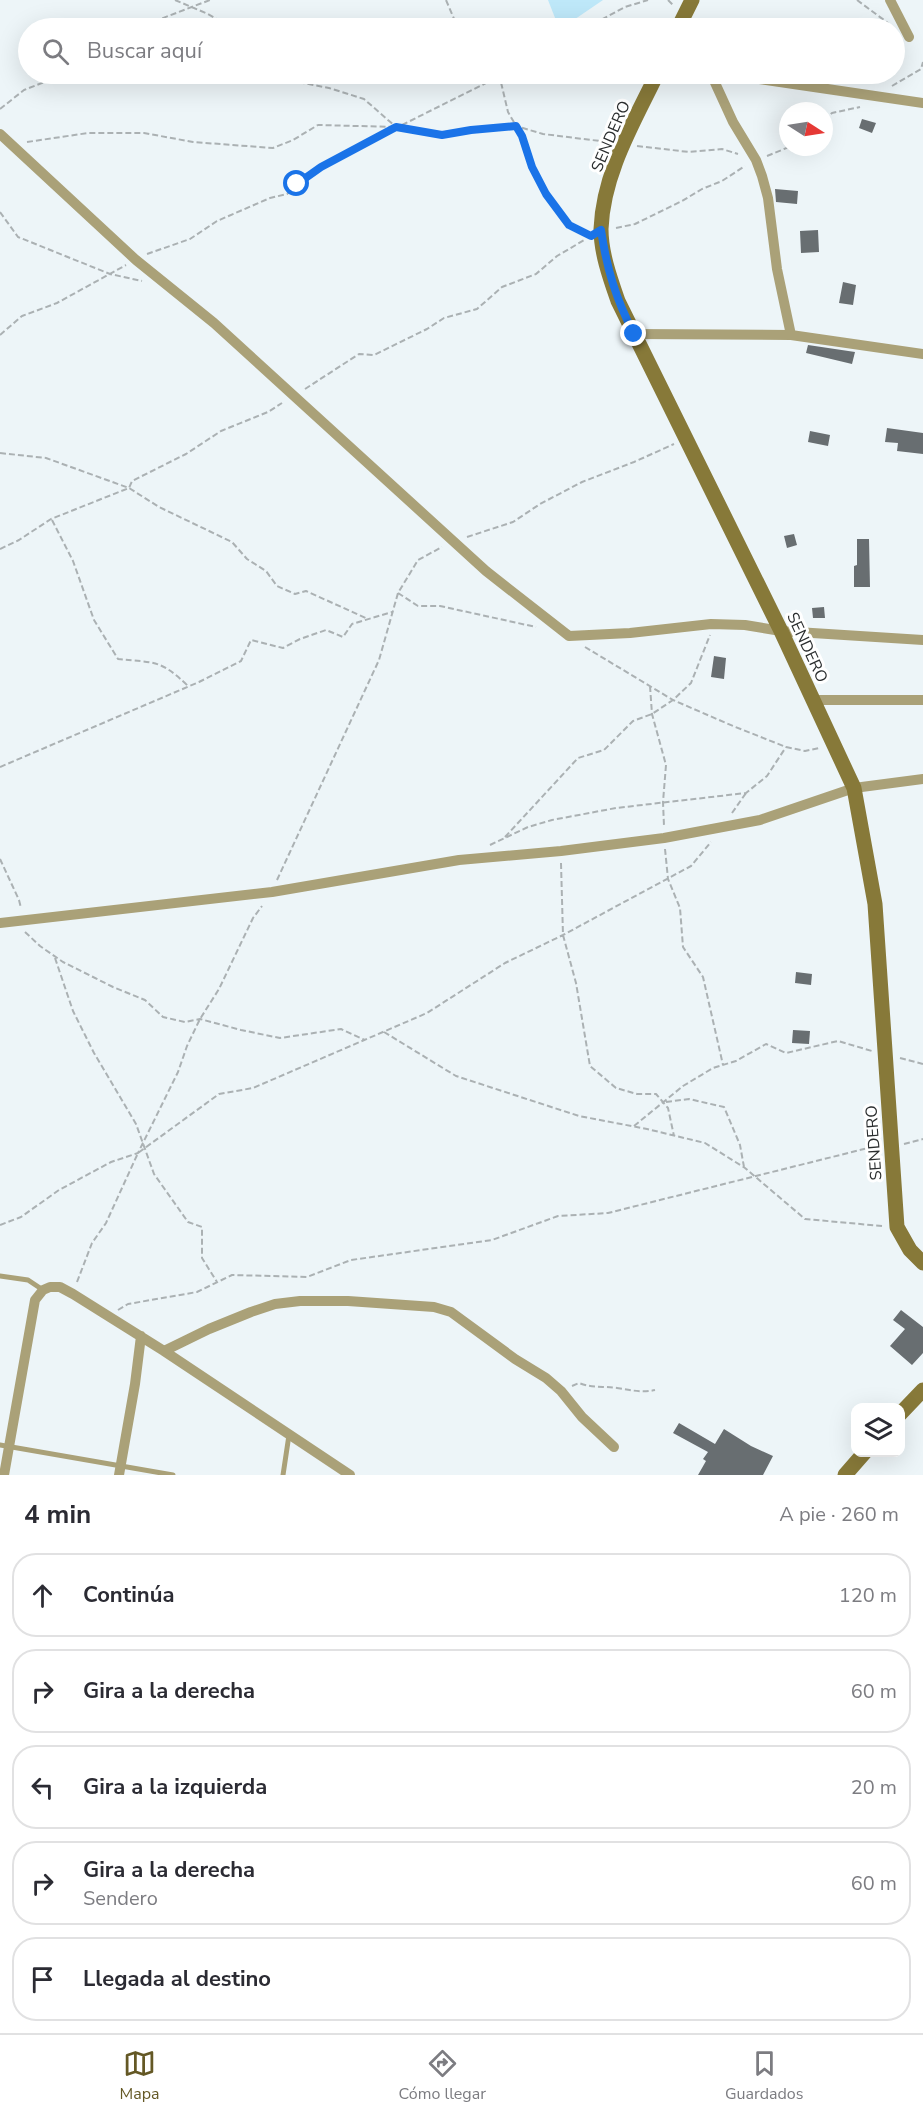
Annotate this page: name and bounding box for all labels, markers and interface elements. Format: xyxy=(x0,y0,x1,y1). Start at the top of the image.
search box xyxy=(18,18,905,84)
icon: search xyxy=(39,35,72,68)
text: Buscar aquí xyxy=(87,36,202,66)
street label: SENDERO xyxy=(586,98,636,175)
north arrow xyxy=(779,102,833,156)
route start xyxy=(283,170,309,196)
route end xyxy=(620,320,646,346)
street label: SENDERO xyxy=(781,609,833,686)
street label: SENDERO xyxy=(860,1105,888,1181)
map controls xyxy=(851,1403,905,1457)
button: layers xyxy=(851,1403,905,1457)
text: 4 min xyxy=(24,1497,91,1532)
text: A pie · 260 m xyxy=(779,1501,899,1528)
icon: ahead xyxy=(26,1579,59,1612)
text: Continúa xyxy=(83,1580,174,1610)
text: 120 m xyxy=(839,1582,897,1609)
icon: right xyxy=(26,1675,59,1708)
text: Gira a la derecha xyxy=(83,1676,255,1706)
text: 60 m xyxy=(851,1678,897,1705)
icon: left xyxy=(26,1771,59,1804)
text: Gira a la izquierda xyxy=(83,1772,267,1802)
text: 20 m xyxy=(851,1774,897,1801)
text: Gira a la derecha xyxy=(83,1855,255,1885)
icon: right xyxy=(26,1867,59,1900)
text: 60 m xyxy=(851,1870,897,1897)
text: Sendero xyxy=(83,1885,158,1912)
icon: arrive xyxy=(26,1963,59,1996)
text: Llegada al destino xyxy=(83,1964,271,1994)
tab: Mapa xyxy=(120,2047,160,2105)
tab: Cómo llegar xyxy=(399,2047,486,2105)
tab: Guardados xyxy=(725,2047,803,2105)

